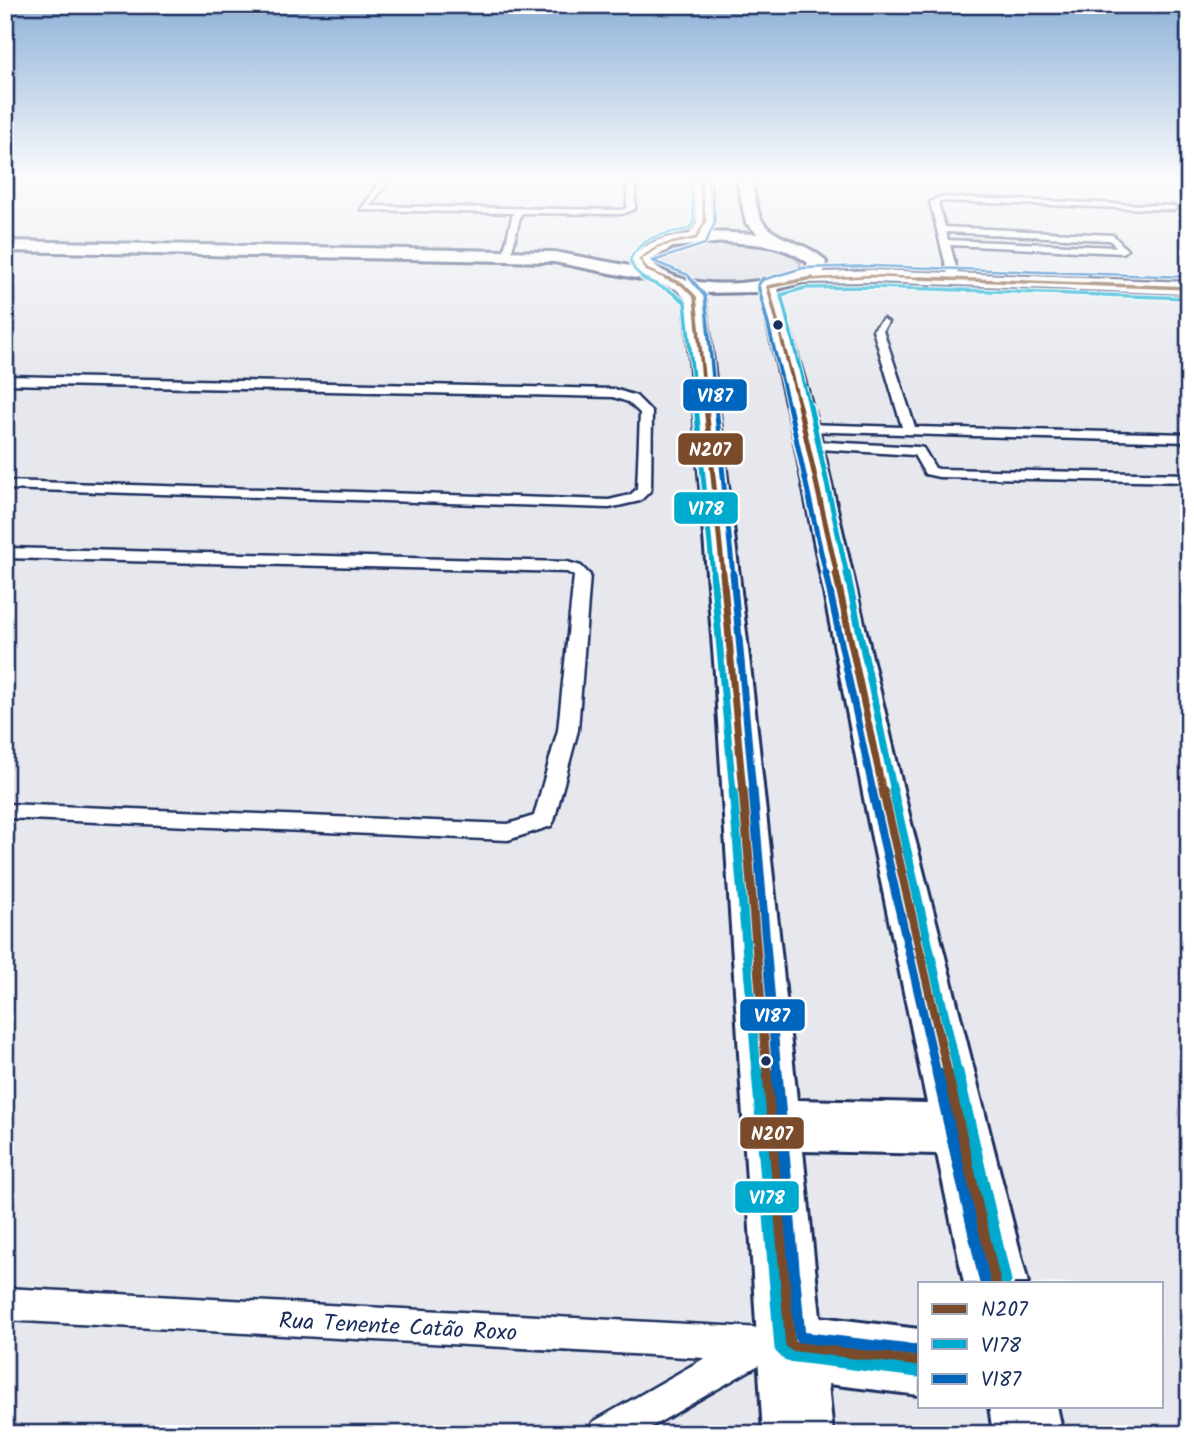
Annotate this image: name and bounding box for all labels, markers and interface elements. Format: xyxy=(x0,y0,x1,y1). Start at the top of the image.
unlabelled marker xyxy=(771,318,785,332)
line badge: V187 xyxy=(682,378,748,412)
text: V187 xyxy=(697,382,734,412)
line badge: N207 xyxy=(677,432,744,466)
text: N207 xyxy=(689,436,732,466)
line badge: V178 xyxy=(673,491,739,525)
text: V178 xyxy=(688,495,725,525)
line badge: V187 xyxy=(739,998,806,1032)
text: V187 xyxy=(754,1002,791,1032)
unlabelled marker xyxy=(759,1054,773,1068)
line badge: N207 xyxy=(739,1116,805,1150)
text: N207 xyxy=(751,1120,794,1150)
line badge: V178 xyxy=(734,1180,800,1214)
text: V178 xyxy=(749,1184,786,1214)
legend xyxy=(918,1282,1162,1408)
text: N207 xyxy=(981,1294,1029,1327)
street label: Rua Tenente Catão Roxo xyxy=(278,1304,518,1352)
text: V178 xyxy=(981,1330,1021,1363)
text: V187 xyxy=(981,1364,1022,1397)

